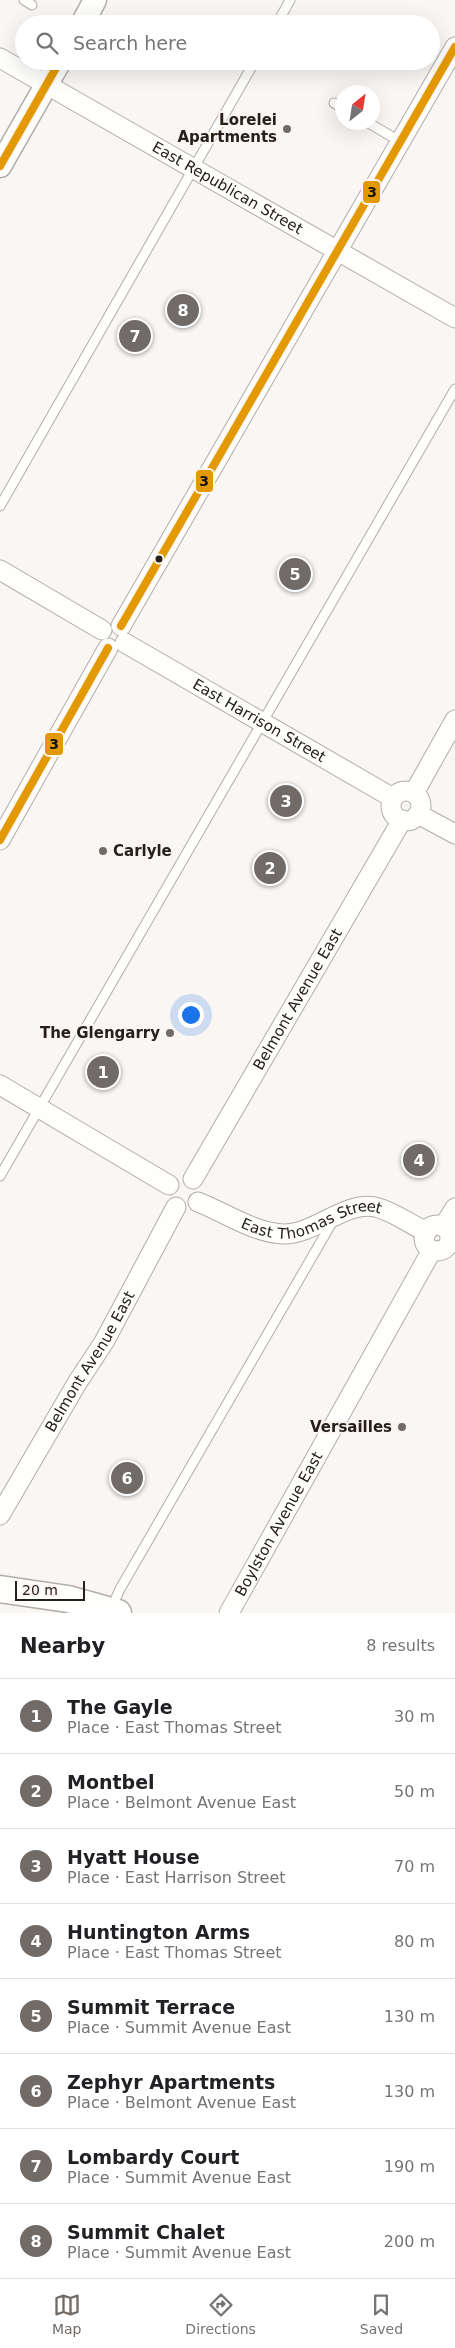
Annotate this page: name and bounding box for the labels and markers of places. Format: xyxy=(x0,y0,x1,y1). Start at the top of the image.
place label: Lorelei Apartments xyxy=(177,111,277,146)
marker: Lorelei Apartments xyxy=(281,123,293,135)
pin: 8 xyxy=(167,291,199,329)
pin: 7 xyxy=(119,317,151,355)
unlabelled marker xyxy=(154,554,164,564)
pin: 5 xyxy=(279,555,311,593)
pin: 3 xyxy=(270,782,302,820)
place label: Carlyle xyxy=(113,842,172,860)
marker: Carlyle xyxy=(97,845,109,857)
pin: 2 xyxy=(254,849,286,887)
place label: The Glengarry xyxy=(40,1024,160,1042)
marker: The Glengarry xyxy=(164,1027,176,1039)
pin: 1 xyxy=(87,1053,119,1091)
pin: 4 xyxy=(403,1141,435,1179)
place label: Versailles xyxy=(310,1418,392,1436)
marker: Versailles xyxy=(396,1421,408,1433)
pin: 6 xyxy=(111,1459,143,1497)

